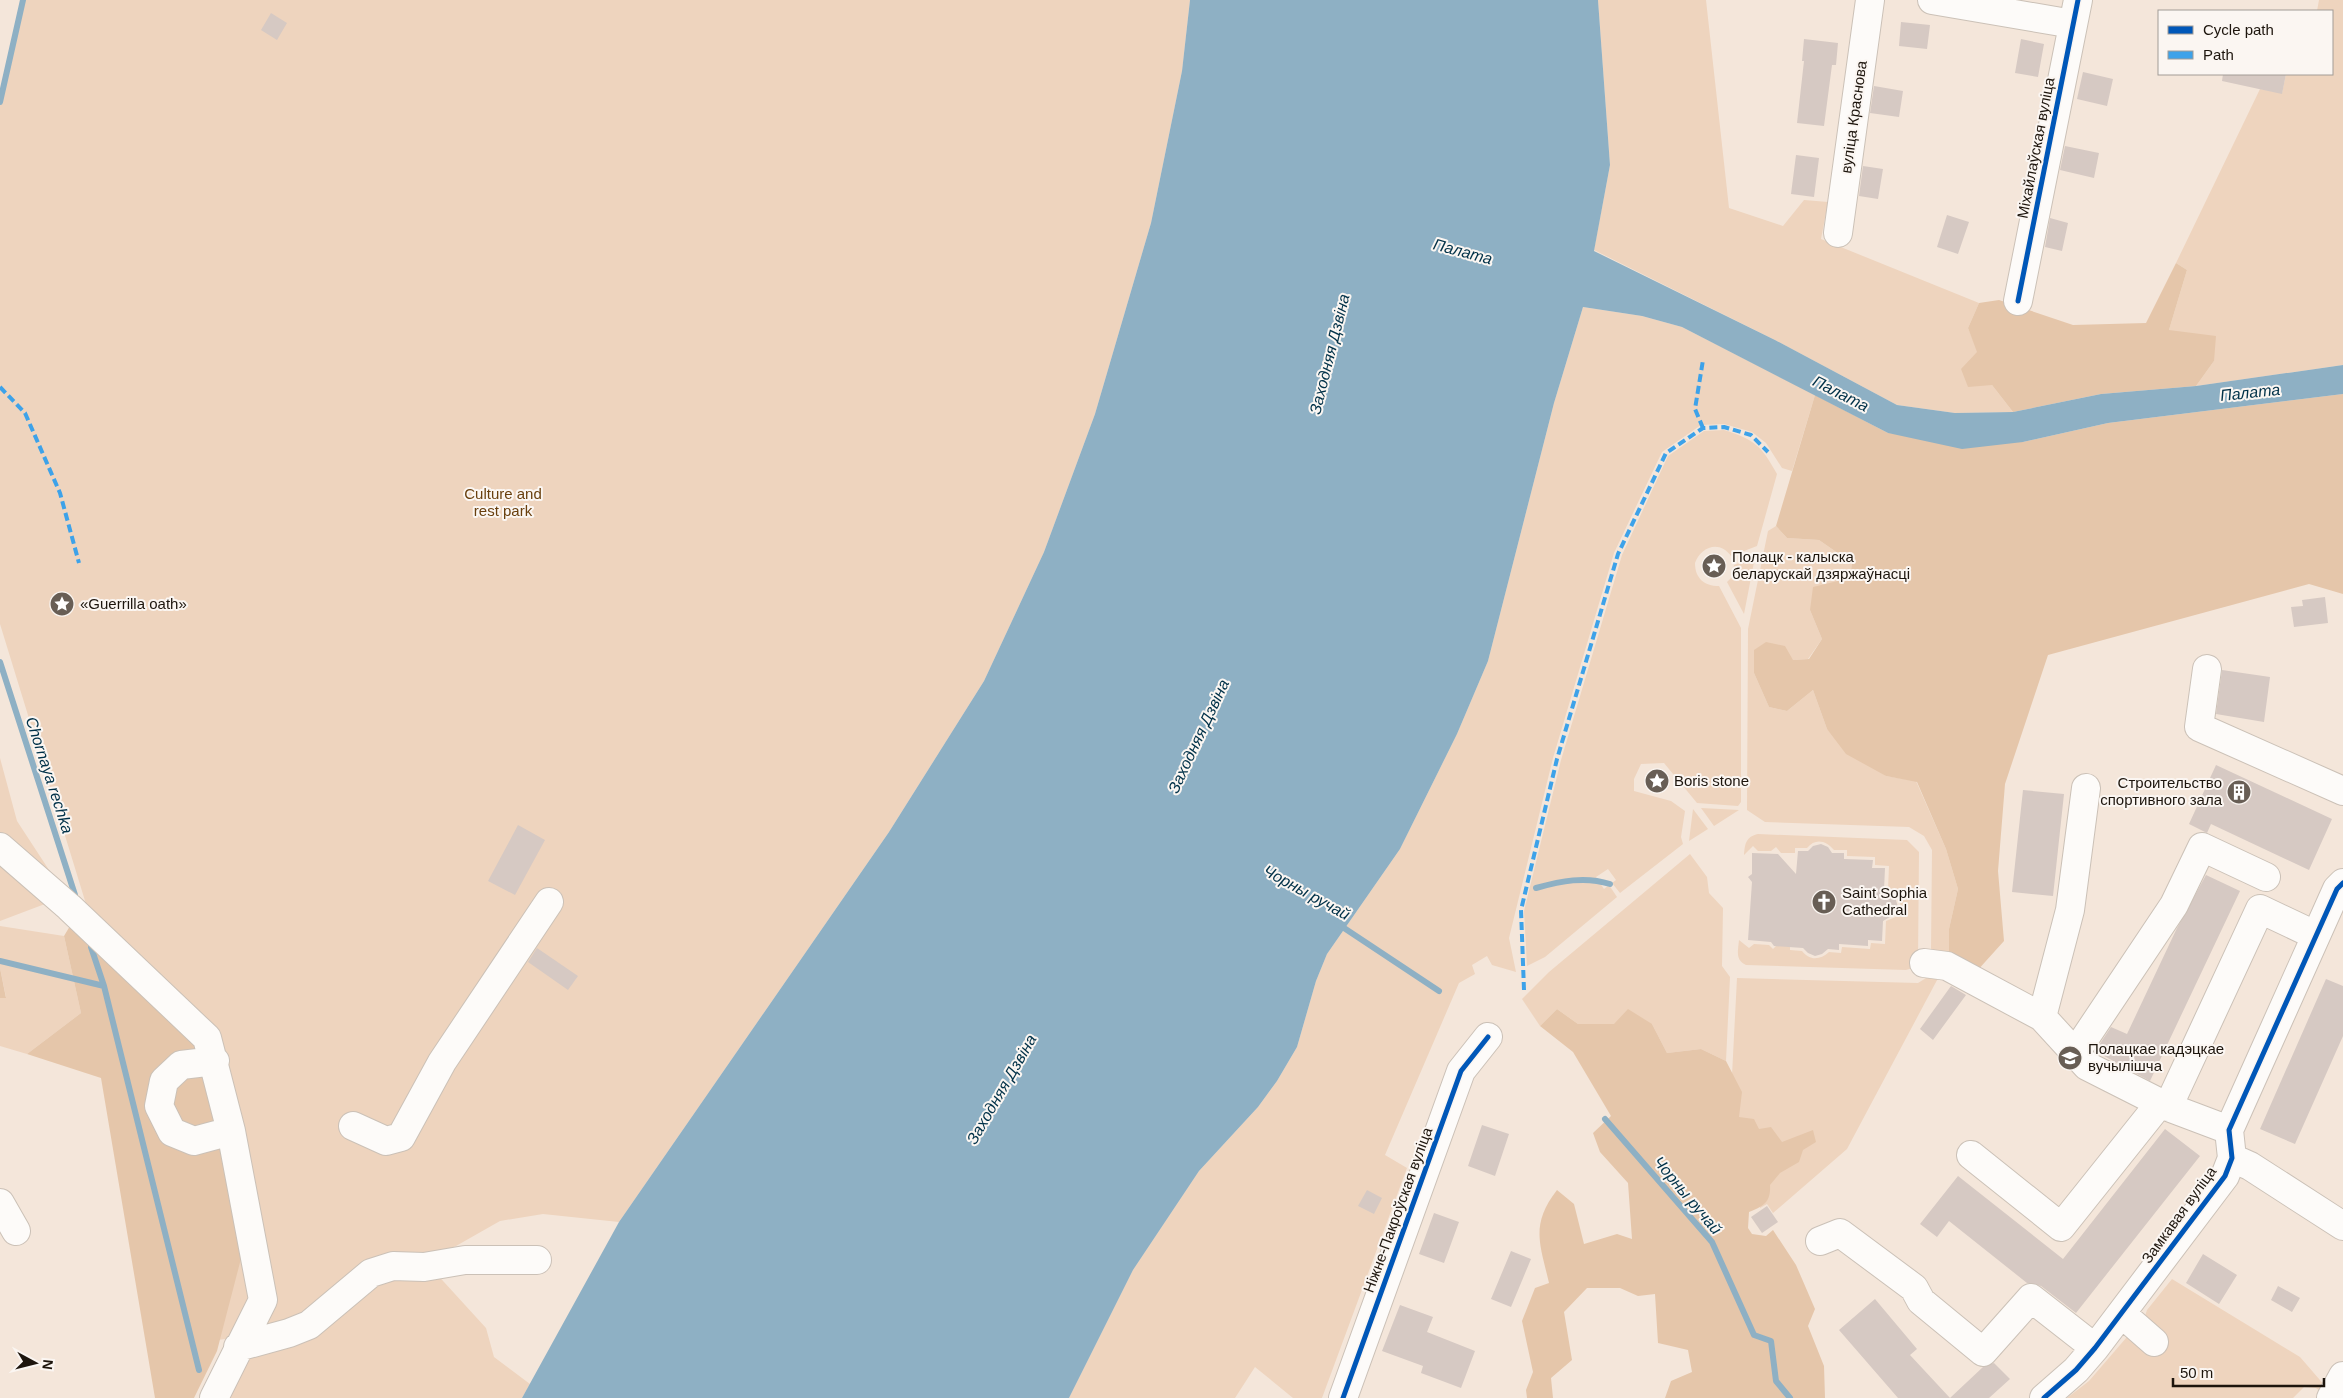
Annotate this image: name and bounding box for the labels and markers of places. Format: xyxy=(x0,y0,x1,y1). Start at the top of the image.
place label: Полацк - калыска беларускай дзяржаўнасці xyxy=(1732,548,1910,582)
place icon: Полацк - калыска беларускай дзяржаўнасці xyxy=(1701,553,1727,579)
place icon: «Guerrilla oath» xyxy=(49,591,75,617)
place label: «Guerrilla oath» xyxy=(80,595,187,612)
place icon: Boris stone xyxy=(1644,768,1670,794)
place label: Boris stone xyxy=(1674,772,1749,789)
place label: Строительство спортивного зала xyxy=(2100,774,2223,808)
building icon: Строительство спортивного зала xyxy=(2226,779,2252,805)
place label: Saint Sophia Cathedral xyxy=(1842,884,1928,918)
church icon: Saint Sophia Cathedral xyxy=(1811,889,1837,915)
place label: Полацкае кадэцкае вучылішча xyxy=(2088,1040,2224,1074)
school or university icon: Полацкае кадэцкае вучылішча xyxy=(2057,1045,2083,1071)

